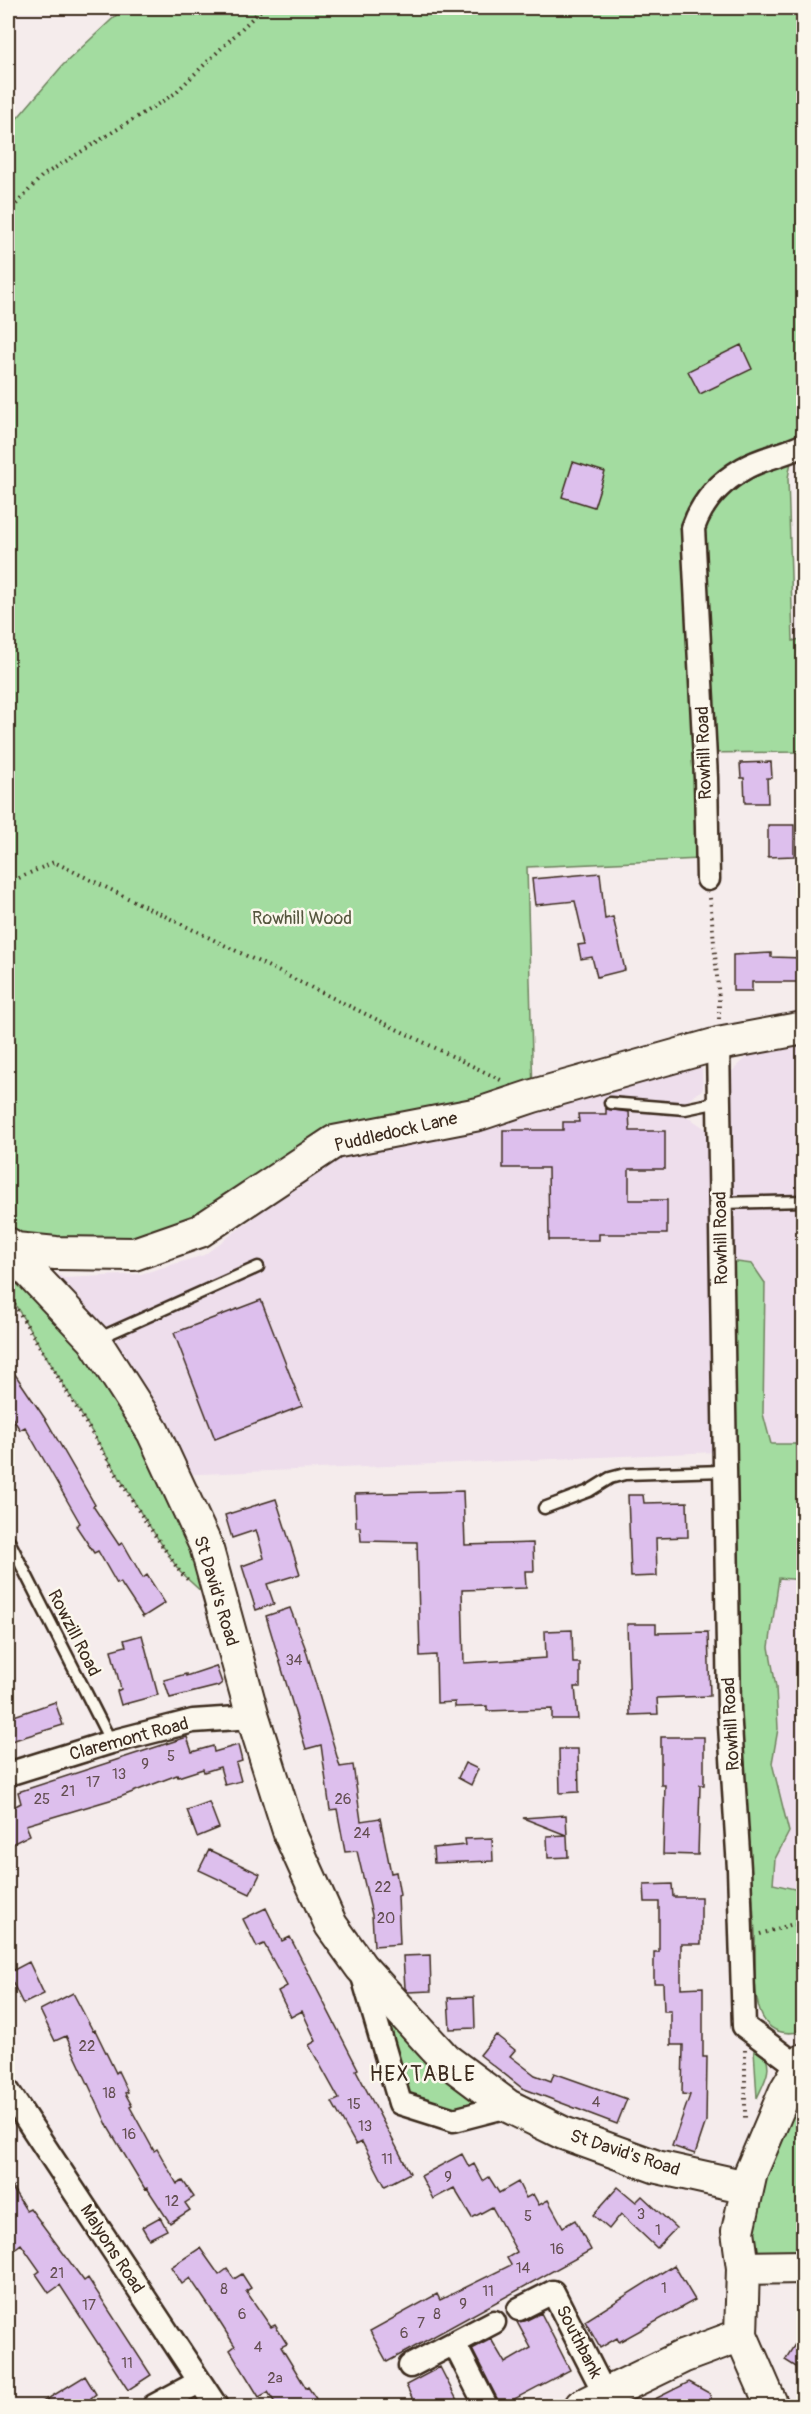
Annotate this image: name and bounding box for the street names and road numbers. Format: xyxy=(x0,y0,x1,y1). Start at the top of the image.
street label: Rowhill Road xyxy=(691,706,717,800)
street label: Puddledock Lane xyxy=(332,1107,460,1157)
street label: Rowhill Road xyxy=(709,1191,733,1285)
street label: St David's Road xyxy=(188,1533,244,1649)
street label: Rowzill Road xyxy=(42,1586,106,1680)
street label: Rowhill Road xyxy=(717,1677,745,1771)
street label: Claremont Road xyxy=(67,1712,191,1766)
street label: St David's Road xyxy=(567,2124,683,2182)
street label: Malyons Road xyxy=(75,2200,149,2298)
street label: Southbank xyxy=(551,2301,607,2383)

